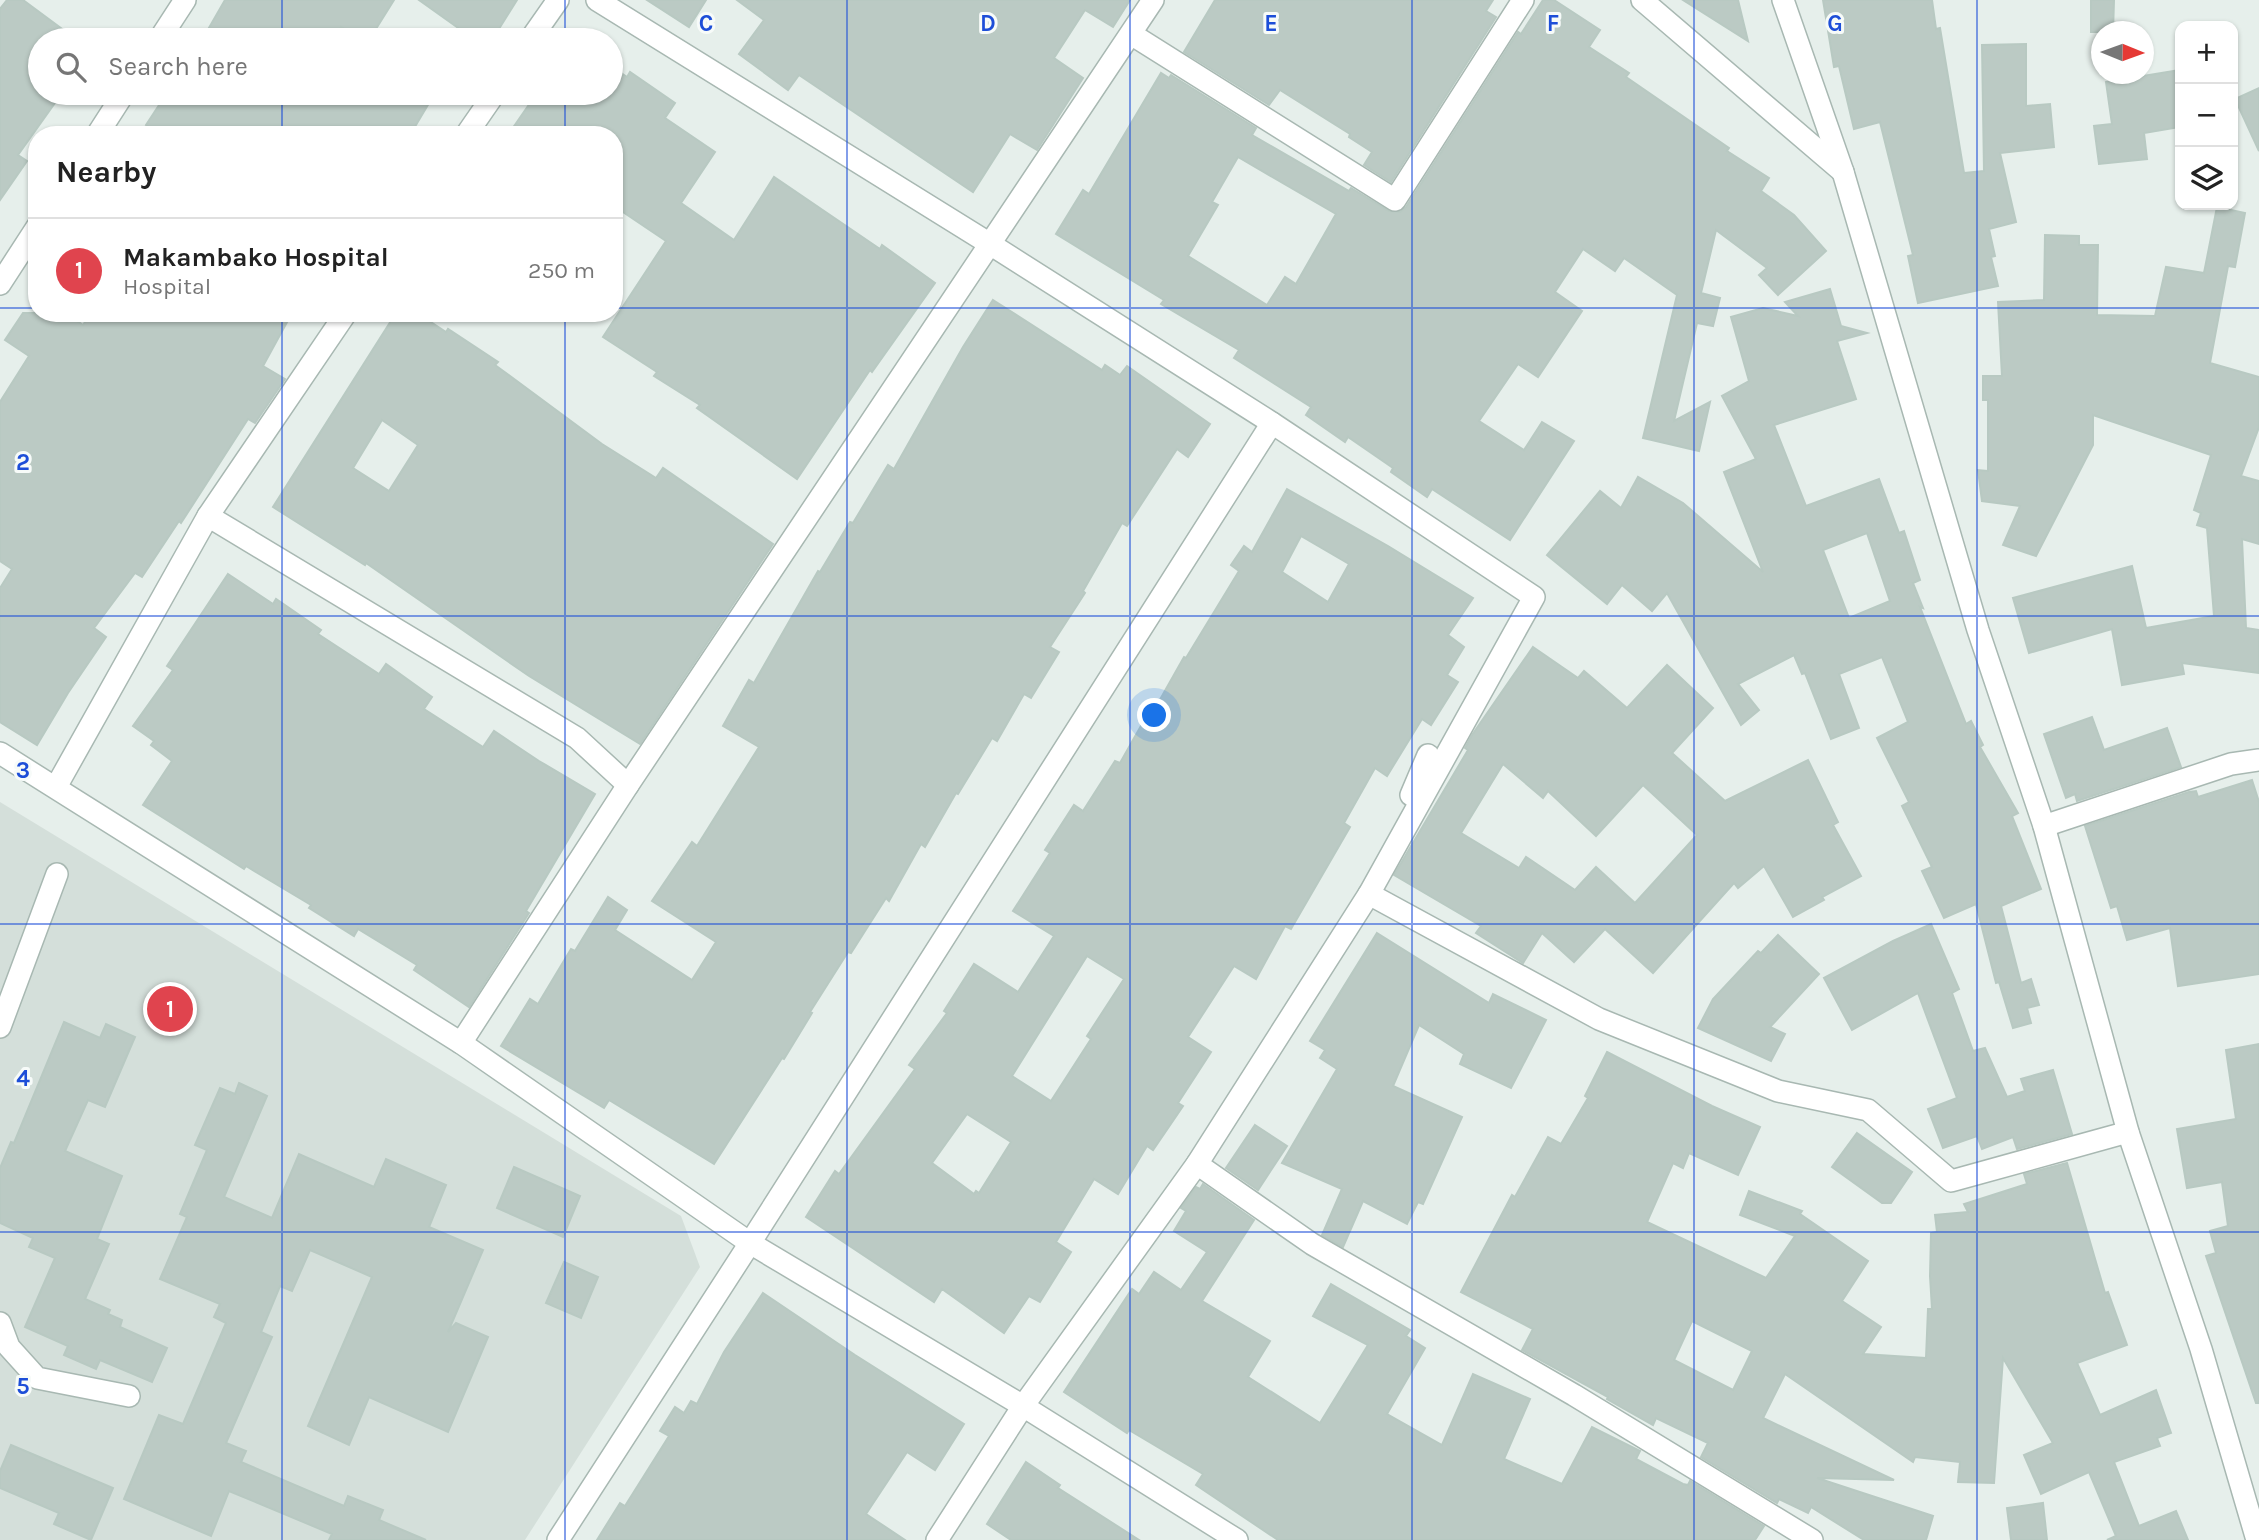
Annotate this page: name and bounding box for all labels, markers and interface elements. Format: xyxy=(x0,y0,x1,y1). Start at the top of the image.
text: C xyxy=(699,10,713,37)
text: D xyxy=(980,10,996,37)
text: E xyxy=(1264,10,1278,37)
text: F xyxy=(1547,10,1559,37)
text: G xyxy=(1827,10,1843,37)
north arrow xyxy=(2091,21,2154,84)
map controls xyxy=(2175,21,2238,210)
button: + xyxy=(2175,21,2238,84)
search box xyxy=(28,28,623,105)
icon: search xyxy=(52,48,90,86)
text: Search here xyxy=(108,51,248,82)
button: − xyxy=(2175,84,2238,147)
button: layers xyxy=(2175,147,2238,210)
text: Nearby xyxy=(56,154,156,190)
text: Makambako Hospital xyxy=(123,242,389,273)
text: 1 xyxy=(75,257,83,284)
text: 250 m xyxy=(528,257,595,284)
text: Hospital xyxy=(123,273,211,300)
text: 2 xyxy=(16,449,30,476)
your location xyxy=(1137,698,1171,732)
text: 3 xyxy=(16,757,30,784)
pin: 1 xyxy=(147,983,193,1035)
text: 4 xyxy=(16,1065,30,1092)
text: 5 xyxy=(16,1373,30,1400)

